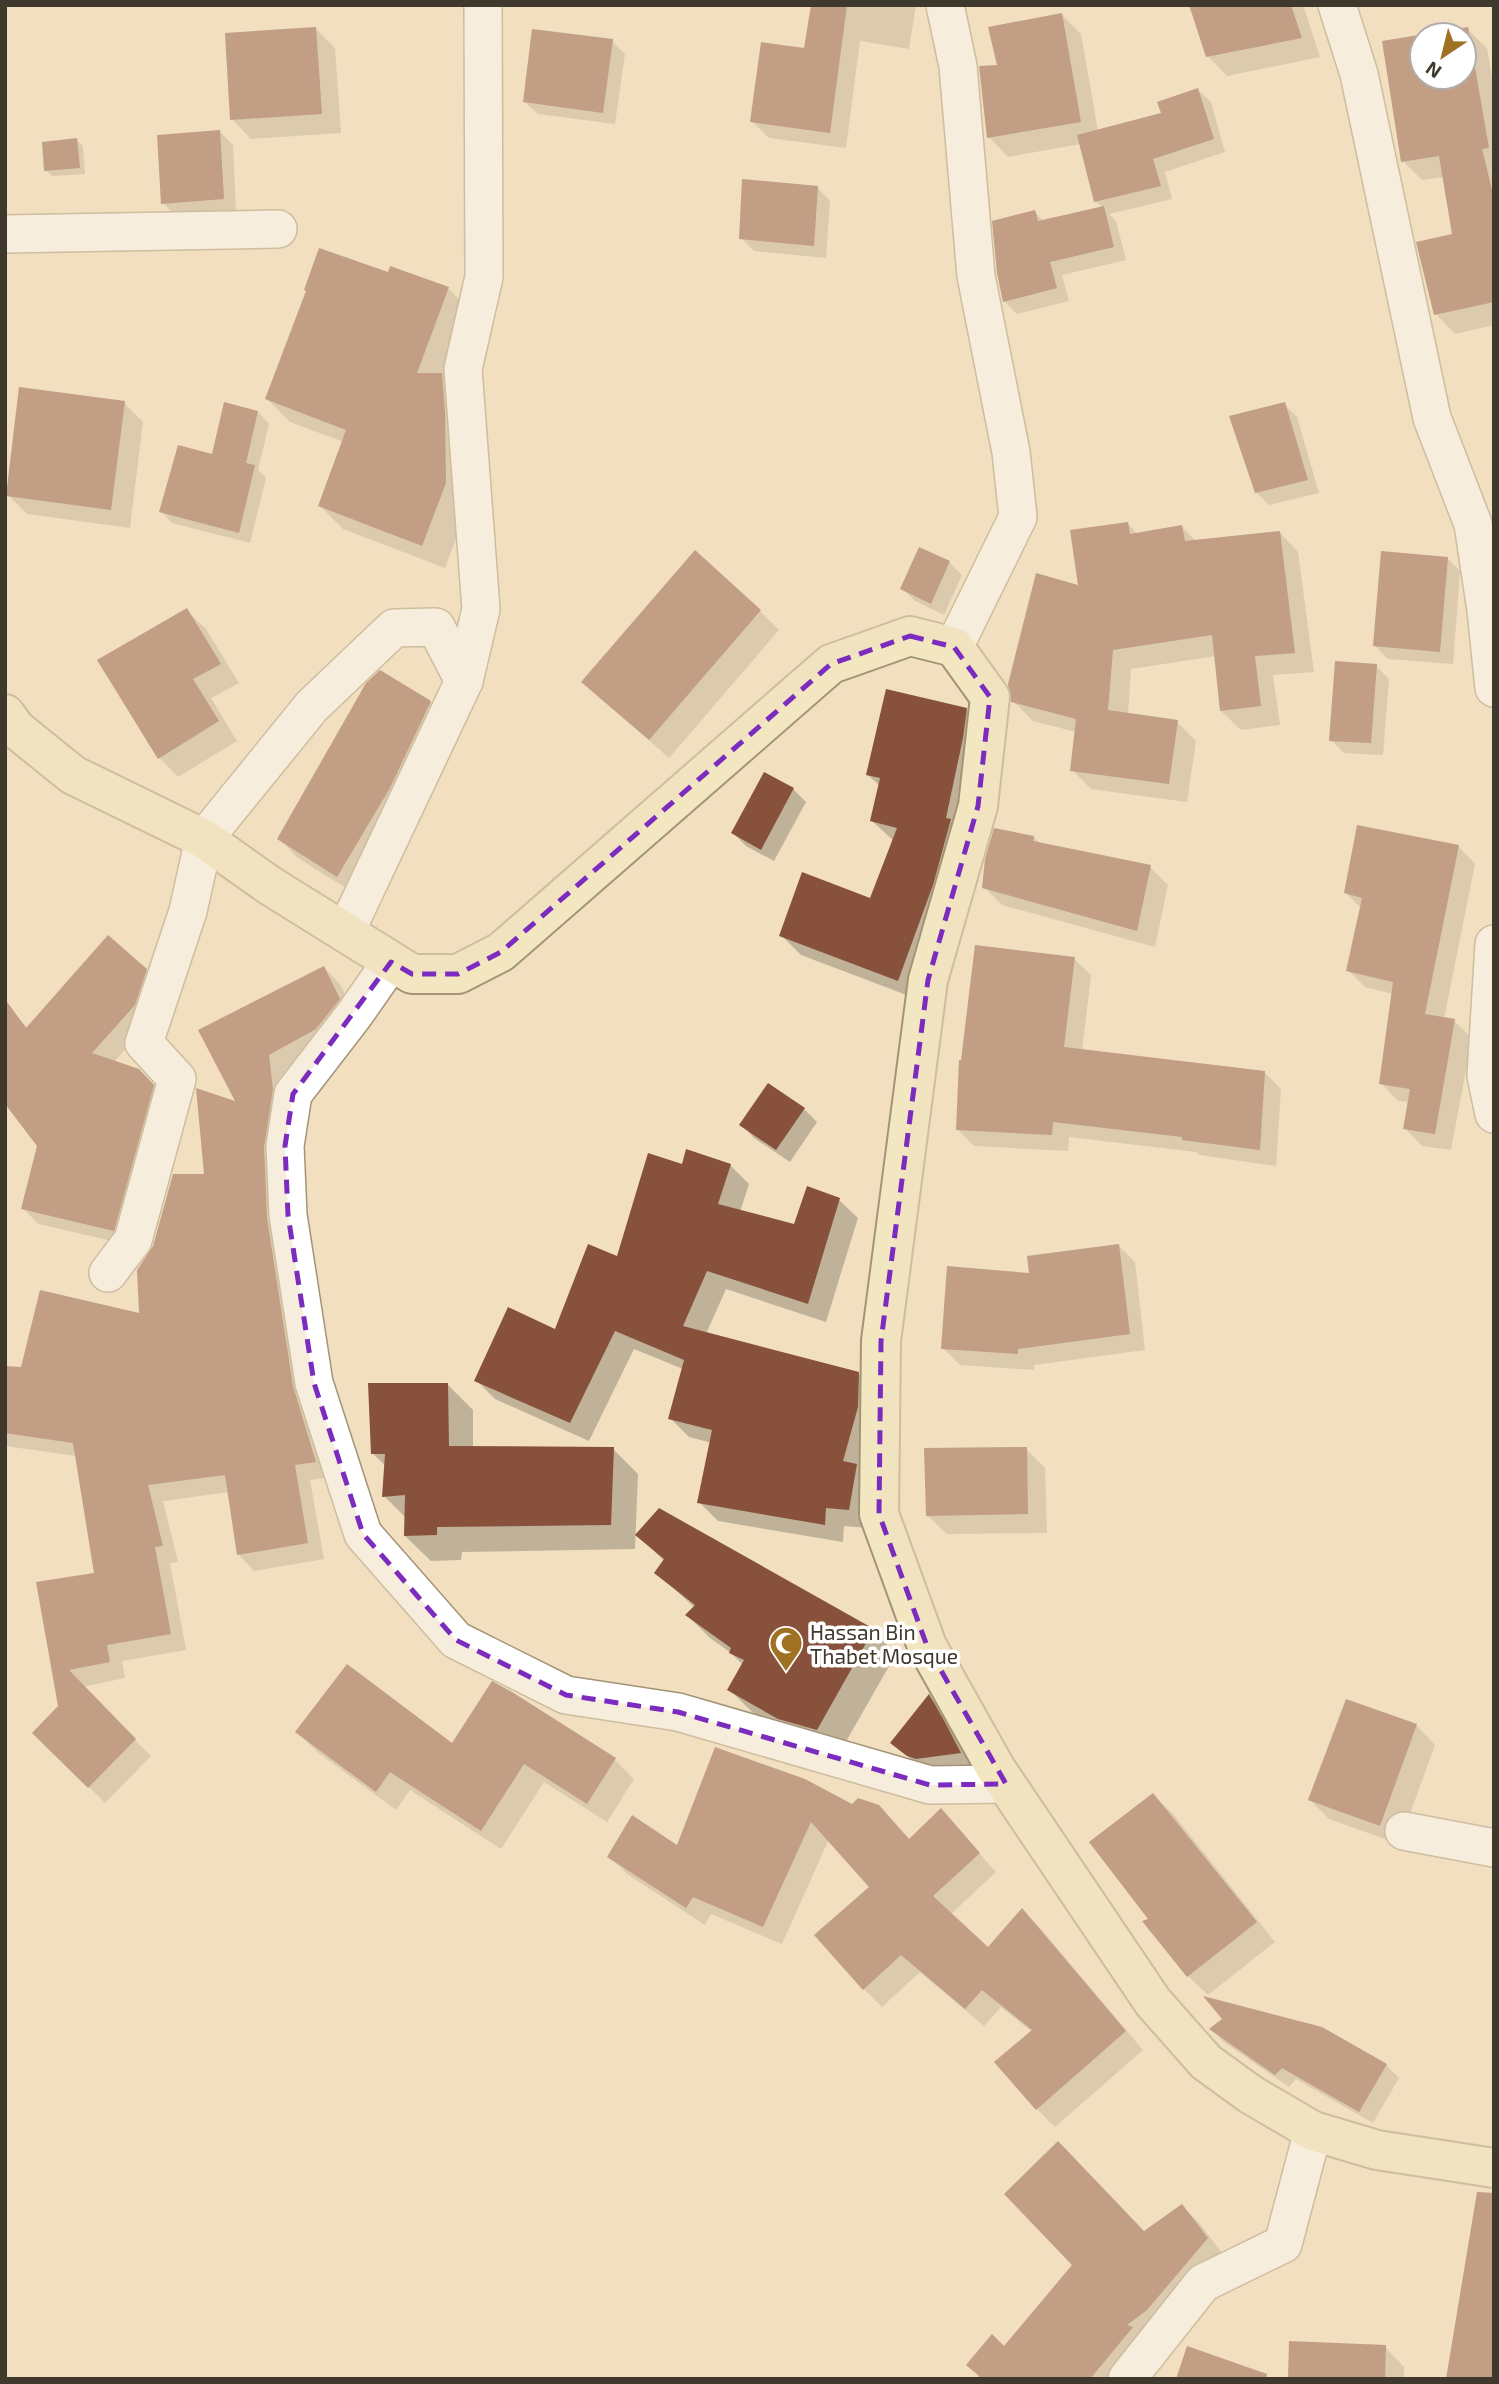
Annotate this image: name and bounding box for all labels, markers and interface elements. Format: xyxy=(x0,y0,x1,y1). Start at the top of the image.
north arrow xyxy=(1408,21,1478,91)
text: N xyxy=(1421,57,1445,84)
place label: Hassan Bin Thabet Mosque xyxy=(810,1619,958,1668)
mosque icon: Hassan Bin Thabet Mosque xyxy=(767,1624,805,1673)

